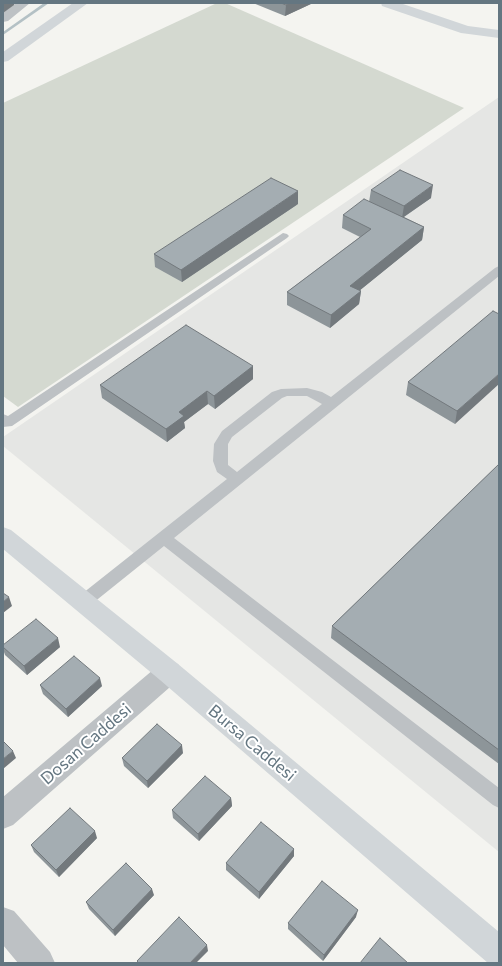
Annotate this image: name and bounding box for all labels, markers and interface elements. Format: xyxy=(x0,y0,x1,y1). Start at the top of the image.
street label: Dosan Caddesi xyxy=(37,699,135,789)
street label: Bursa Caddesi xyxy=(204,700,300,786)

